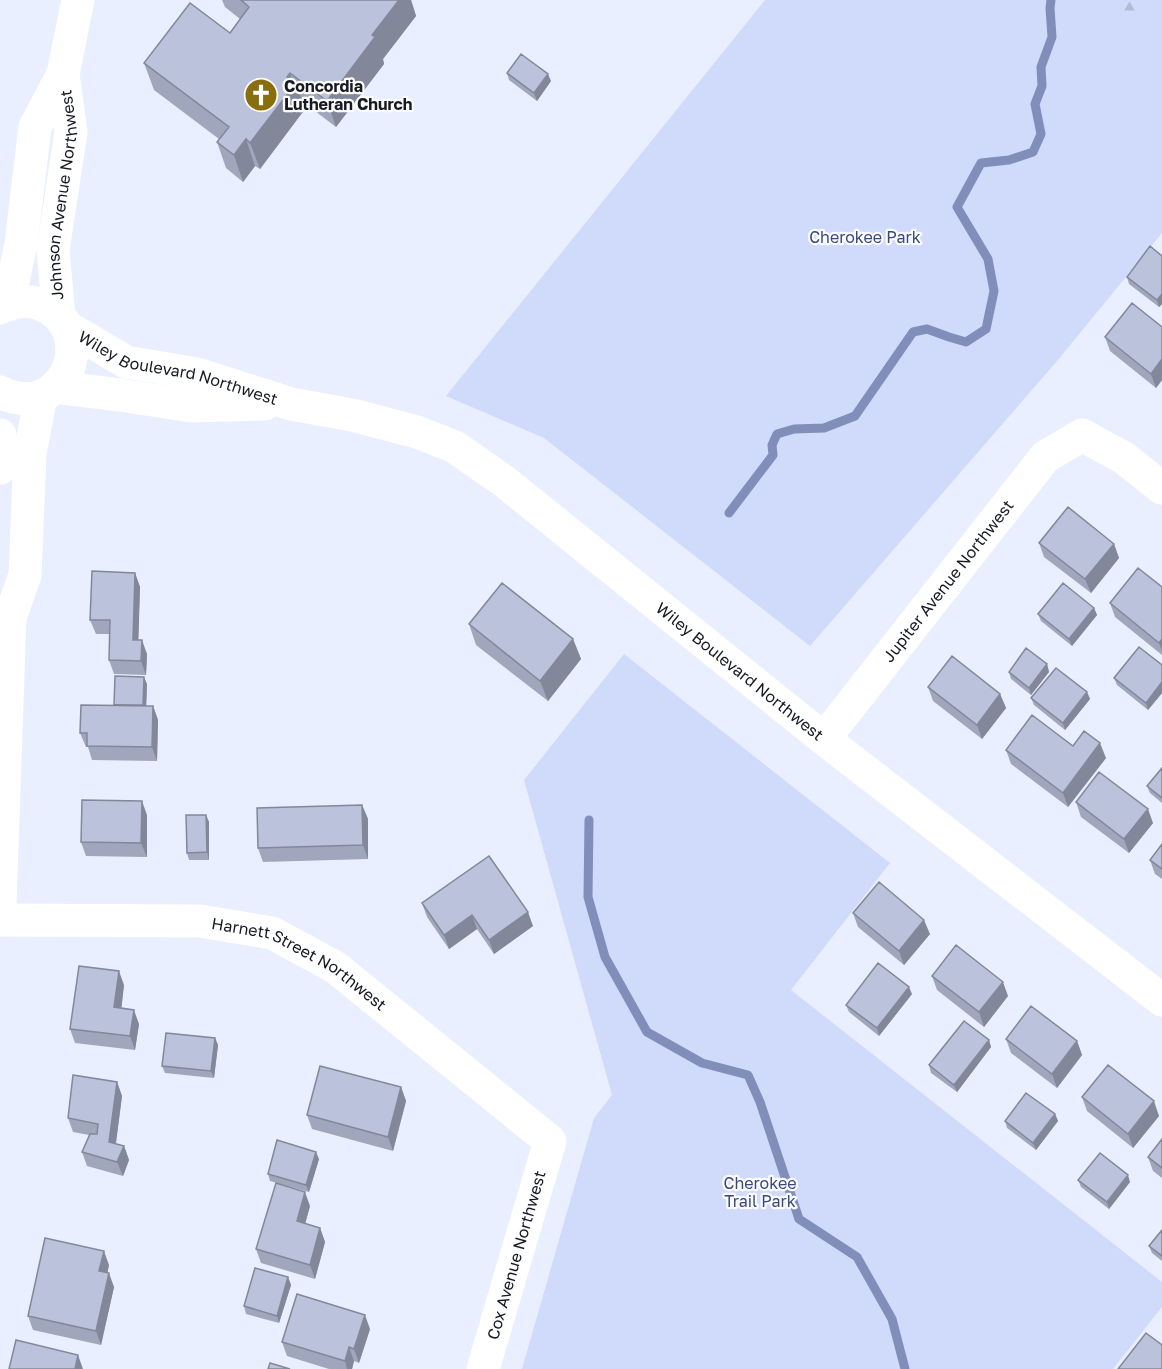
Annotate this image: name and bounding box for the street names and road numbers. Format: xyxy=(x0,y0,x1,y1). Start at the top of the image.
street label: Johnson Avenue Northwest xyxy=(43,89,81,301)
street label: Wiley Boulevard Northwest xyxy=(75,326,280,409)
street label: Jupiter Avenue Northwest xyxy=(878,496,1018,666)
street label: Wiley Boulevard Northwest xyxy=(652,598,828,745)
street label: Harnett Street Northwest xyxy=(210,913,391,1015)
street label: Cox Avenue Northwest xyxy=(482,1168,550,1342)

